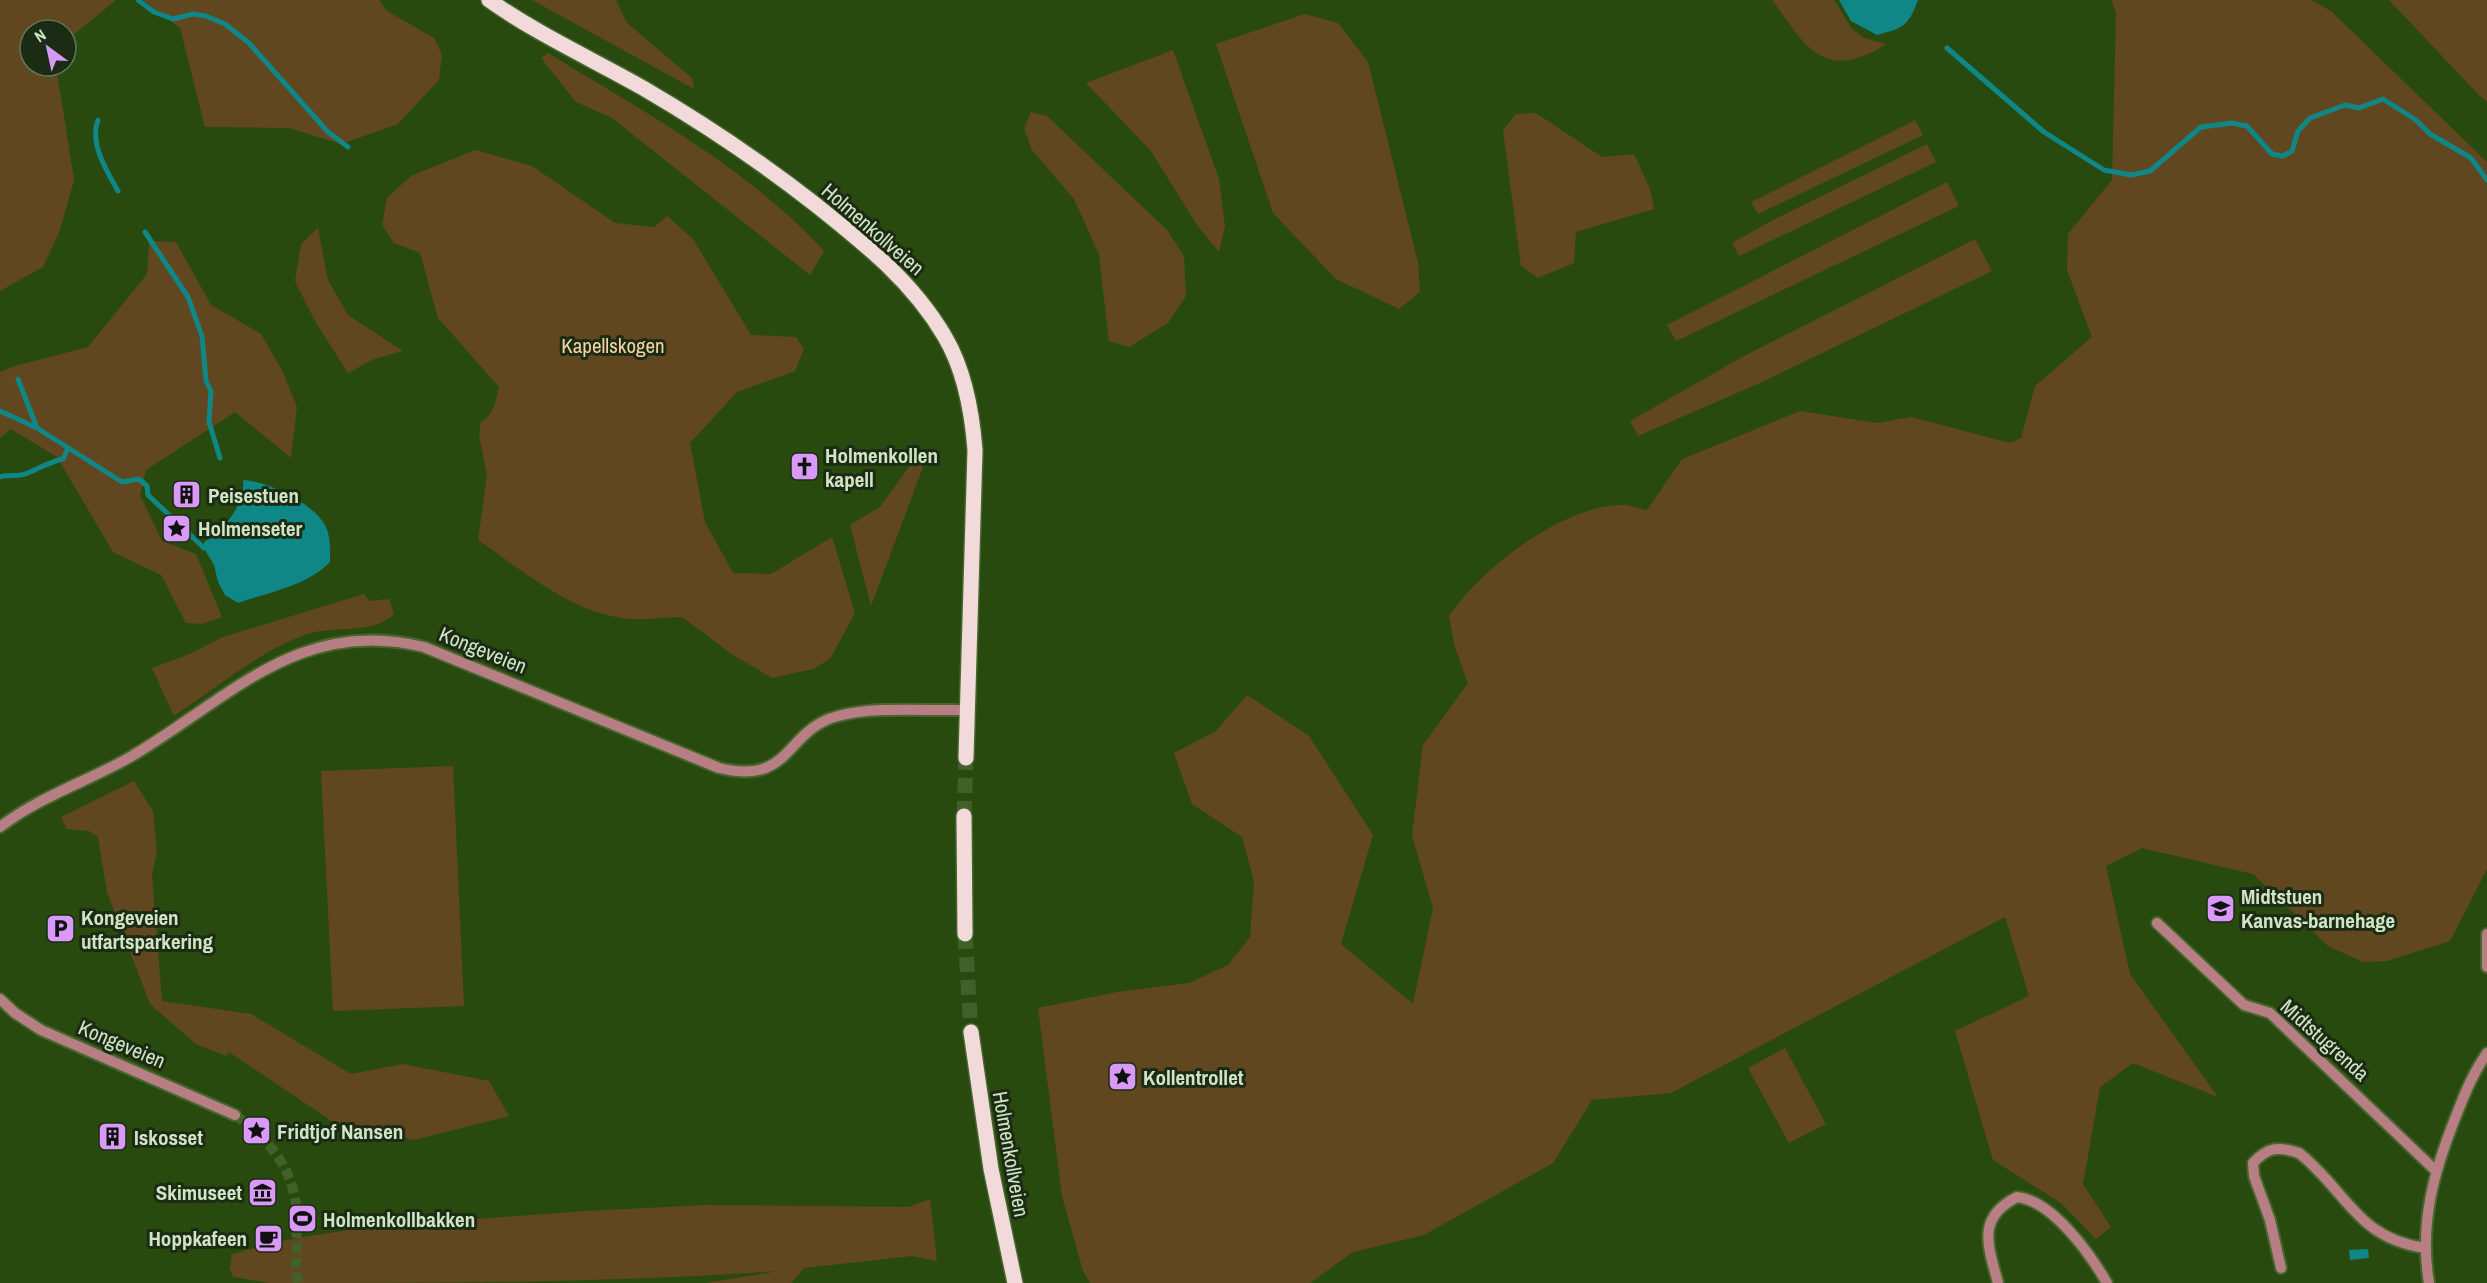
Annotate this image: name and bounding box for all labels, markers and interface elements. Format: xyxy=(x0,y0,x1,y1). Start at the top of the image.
north arrow xyxy=(18,18,78,78)
text: N xyxy=(30,24,50,47)
street label: Holmenkollveien xyxy=(815,176,931,282)
park label: Kapellskogen xyxy=(561,331,665,360)
place label: Holmenkollen kapell xyxy=(825,441,938,494)
church icon: Holmenkollen kapell xyxy=(788,451,820,483)
building icon: Peisestuen xyxy=(171,479,203,511)
place label: Peisestuen xyxy=(208,481,299,510)
place icon: Holmenseter xyxy=(161,512,193,544)
place label: Holmenseter xyxy=(198,514,303,543)
street label: Kongeveien xyxy=(435,619,531,681)
place label: Midtstuen Kanvas-barnehage xyxy=(2241,882,2395,935)
school or university icon: Midtstuen Kanvas-barnehage xyxy=(2204,892,2236,924)
place label: Kongeveien utfartsparkering xyxy=(81,903,214,956)
parking icon: Kongeveien utfartsparkering xyxy=(44,913,76,945)
street label: Midtstugrenda xyxy=(2274,992,2376,1088)
street label: Kongeveien xyxy=(74,1013,170,1075)
place icon: Kollentrollet xyxy=(1106,1061,1138,1093)
place label: Kollentrollet xyxy=(1143,1063,1244,1092)
street label: Holmenkollveien xyxy=(986,1089,1036,1219)
place icon: Fridtjof Nansen xyxy=(240,1115,272,1147)
place label: Fridtjof Nansen xyxy=(277,1117,403,1146)
building icon: Iskosset xyxy=(97,1121,129,1153)
place label: Iskosset xyxy=(134,1123,203,1152)
museum icon: Skimuseet xyxy=(247,1176,279,1208)
place label: Skimuseet xyxy=(156,1178,242,1207)
sports icon: Holmenkollbakken xyxy=(286,1203,318,1235)
place label: Holmenkollbakken xyxy=(323,1205,475,1234)
cafe icon: Hoppkafeen xyxy=(252,1222,284,1254)
place label: Hoppkafeen xyxy=(148,1224,247,1253)

